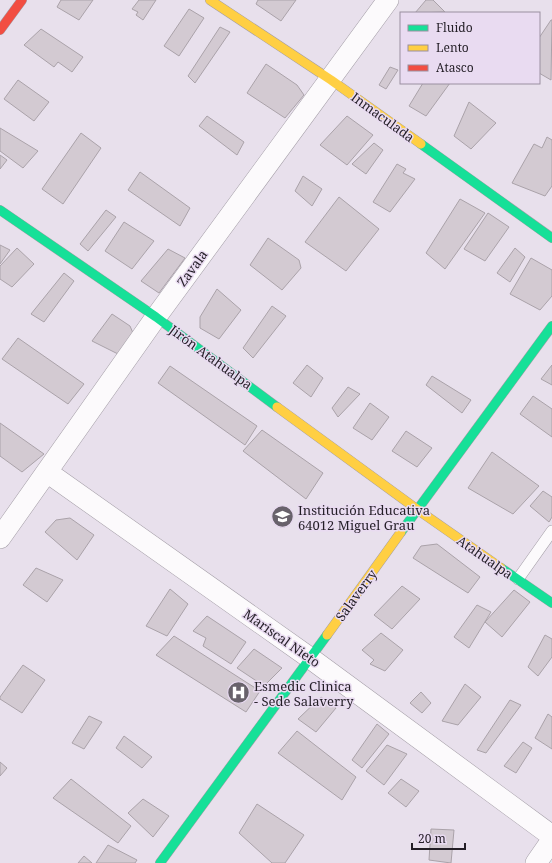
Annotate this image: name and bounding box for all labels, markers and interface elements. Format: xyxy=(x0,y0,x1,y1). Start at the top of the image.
legend xyxy=(400,12,540,84)
text: Fluido xyxy=(436,19,473,36)
text: Lento xyxy=(436,39,469,56)
text: Atasco xyxy=(436,59,474,76)
street label: Inmaculada xyxy=(348,88,418,146)
street label: Zavala xyxy=(173,246,211,290)
street label: Jirón Atahualpa xyxy=(165,320,256,393)
place label: Institución Educativa 64012 Miguel Grau xyxy=(298,501,430,534)
school or university icon: Institución Educativa 64012 Miguel Grau xyxy=(270,504,296,530)
street label: Atahualpa xyxy=(454,531,516,583)
street label: Salaverry xyxy=(331,565,381,624)
street label: Mariscal Nieto xyxy=(240,605,324,671)
place label: Esmedic Clinica - Sede Salaverry xyxy=(254,677,354,710)
hospital icon: Esmedic Clinica - Sede Salaverry xyxy=(225,680,251,706)
scale bar xyxy=(412,825,465,851)
text: 20 m xyxy=(418,830,446,847)

